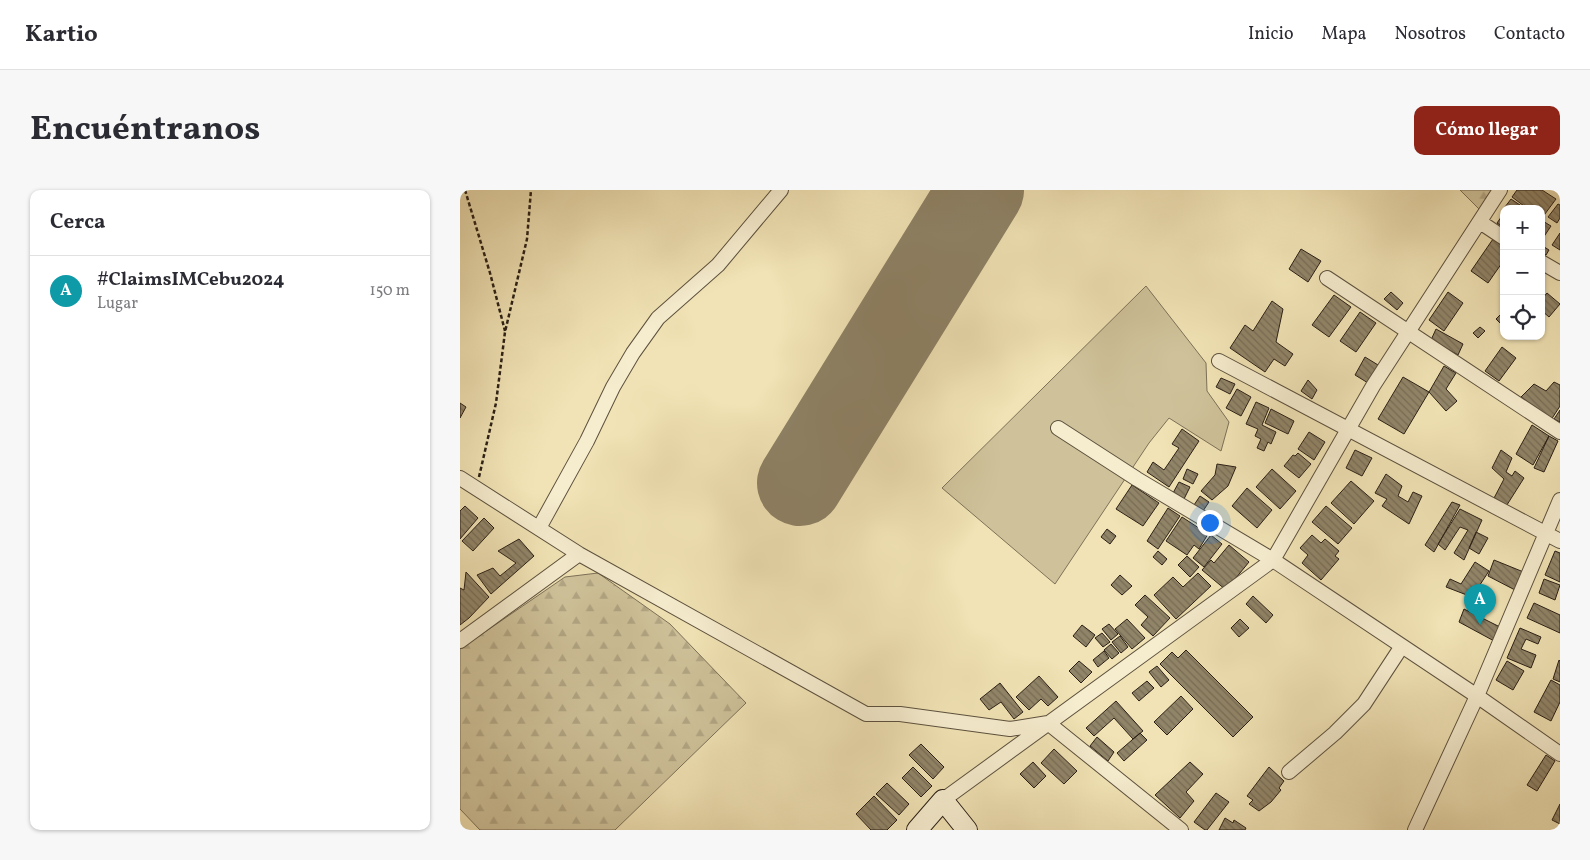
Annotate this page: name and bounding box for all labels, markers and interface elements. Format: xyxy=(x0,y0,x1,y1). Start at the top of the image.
text: Kartio xyxy=(25,18,98,52)
text: Inicio xyxy=(1248,22,1294,47)
text: Mapa xyxy=(1322,22,1367,47)
text: Nosotros xyxy=(1395,22,1466,47)
text: Contacto xyxy=(1494,22,1565,47)
text: Encuéntranos xyxy=(30,106,260,154)
button: Cómo llegar xyxy=(1414,106,1560,155)
map controls xyxy=(1500,205,1545,340)
button: + xyxy=(1500,205,1545,250)
text: Cerca xyxy=(50,208,105,237)
button: − xyxy=(1500,250,1545,295)
text: #ClaimsIMCebu2024 xyxy=(97,267,284,293)
text: A xyxy=(60,280,72,302)
text: 150 m xyxy=(369,280,410,302)
text: Lugar xyxy=(97,293,138,315)
button: locate xyxy=(1500,295,1545,340)
your location xyxy=(1197,510,1223,536)
pin: A xyxy=(1464,584,1496,625)

